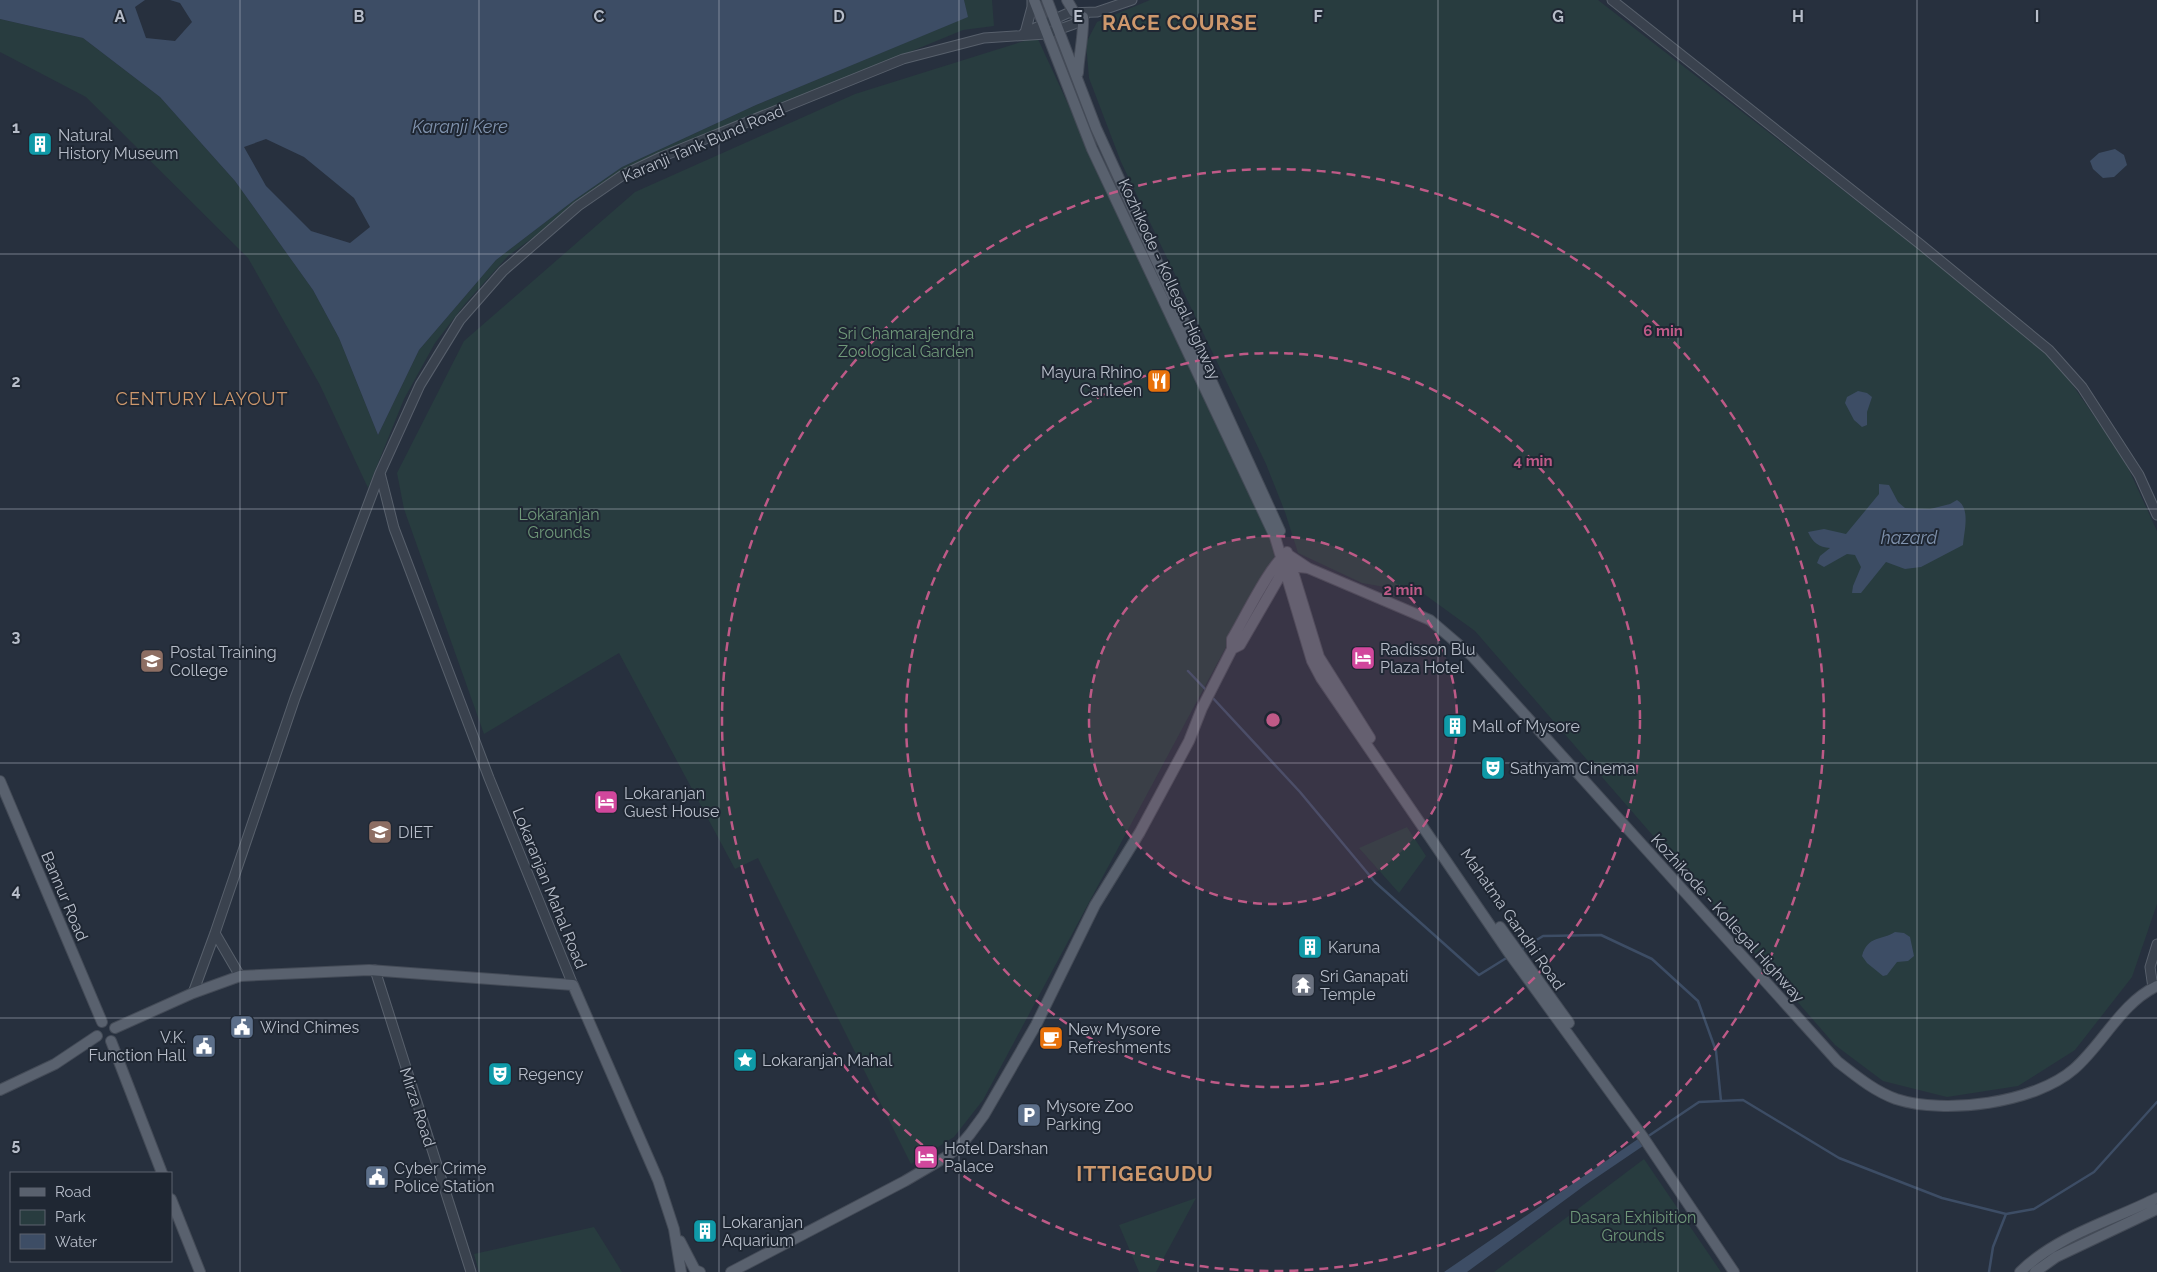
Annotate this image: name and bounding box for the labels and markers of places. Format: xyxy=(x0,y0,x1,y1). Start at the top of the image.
place label: Natural History Museum xyxy=(58,126,179,163)
building icon: Natural History Museum xyxy=(27,131,53,157)
place label: Mayura Rhino Canteen xyxy=(1041,363,1142,400)
restaurant icon: Mayura Rhino Canteen xyxy=(1146,368,1172,394)
place label: Radisson Blu Plaza Hotel xyxy=(1380,640,1475,677)
place label: Postal Training College xyxy=(170,643,277,680)
hotel icon: Radisson Blu Plaza Hotel xyxy=(1350,645,1376,671)
school or university icon: Postal Training College xyxy=(139,648,165,674)
centre of rings xyxy=(1264,711,1282,729)
building icon: Mall of Mysore xyxy=(1442,713,1468,739)
place label: Mall of Mysore xyxy=(1472,717,1580,736)
theatre icon: Sathyam Cinema xyxy=(1480,755,1506,781)
place label: Sathyam Cinema xyxy=(1510,759,1635,778)
place label: Lokaranjan Guest House xyxy=(624,784,719,821)
hotel icon: Lokaranjan Guest House xyxy=(593,789,619,815)
school or university icon: DIET xyxy=(367,819,393,845)
place label: DIET xyxy=(398,823,433,842)
building icon: Karuna xyxy=(1297,934,1323,960)
place label: Karuna xyxy=(1328,938,1380,957)
place label: Sri Ganapati Temple xyxy=(1320,967,1409,1004)
temple icon: Sri Ganapati Temple xyxy=(1290,972,1316,998)
public building icon: Wind Chimes xyxy=(229,1014,255,1040)
place label: Wind Chimes xyxy=(260,1018,359,1037)
place label: New Mysore Refreshments xyxy=(1068,1020,1171,1057)
cafe icon: New Mysore Refreshments xyxy=(1038,1025,1064,1051)
place label: V.K. Function Hall xyxy=(89,1028,187,1065)
public building icon: V.K. Function Hall xyxy=(191,1033,217,1059)
place icon: Lokaranjan Mahal xyxy=(732,1047,758,1073)
place label: Lokaranjan Mahal xyxy=(762,1051,893,1070)
theatre icon: Regency xyxy=(487,1061,513,1087)
place label: Regency xyxy=(518,1065,584,1084)
place label: Mysore Zoo Parking xyxy=(1046,1097,1133,1134)
parking icon: Mysore Zoo Parking xyxy=(1016,1102,1042,1128)
place label: Hotel Darshan Palace xyxy=(944,1139,1048,1176)
hotel icon: Hotel Darshan Palace xyxy=(913,1144,939,1170)
place label: Cyber Crime Police Station xyxy=(394,1159,495,1196)
public building icon: Cyber Crime Police Station xyxy=(364,1164,390,1190)
place label: Lokaranjan Aquarium xyxy=(722,1213,803,1250)
building icon: Lokaranjan Aquarium xyxy=(692,1218,718,1244)

